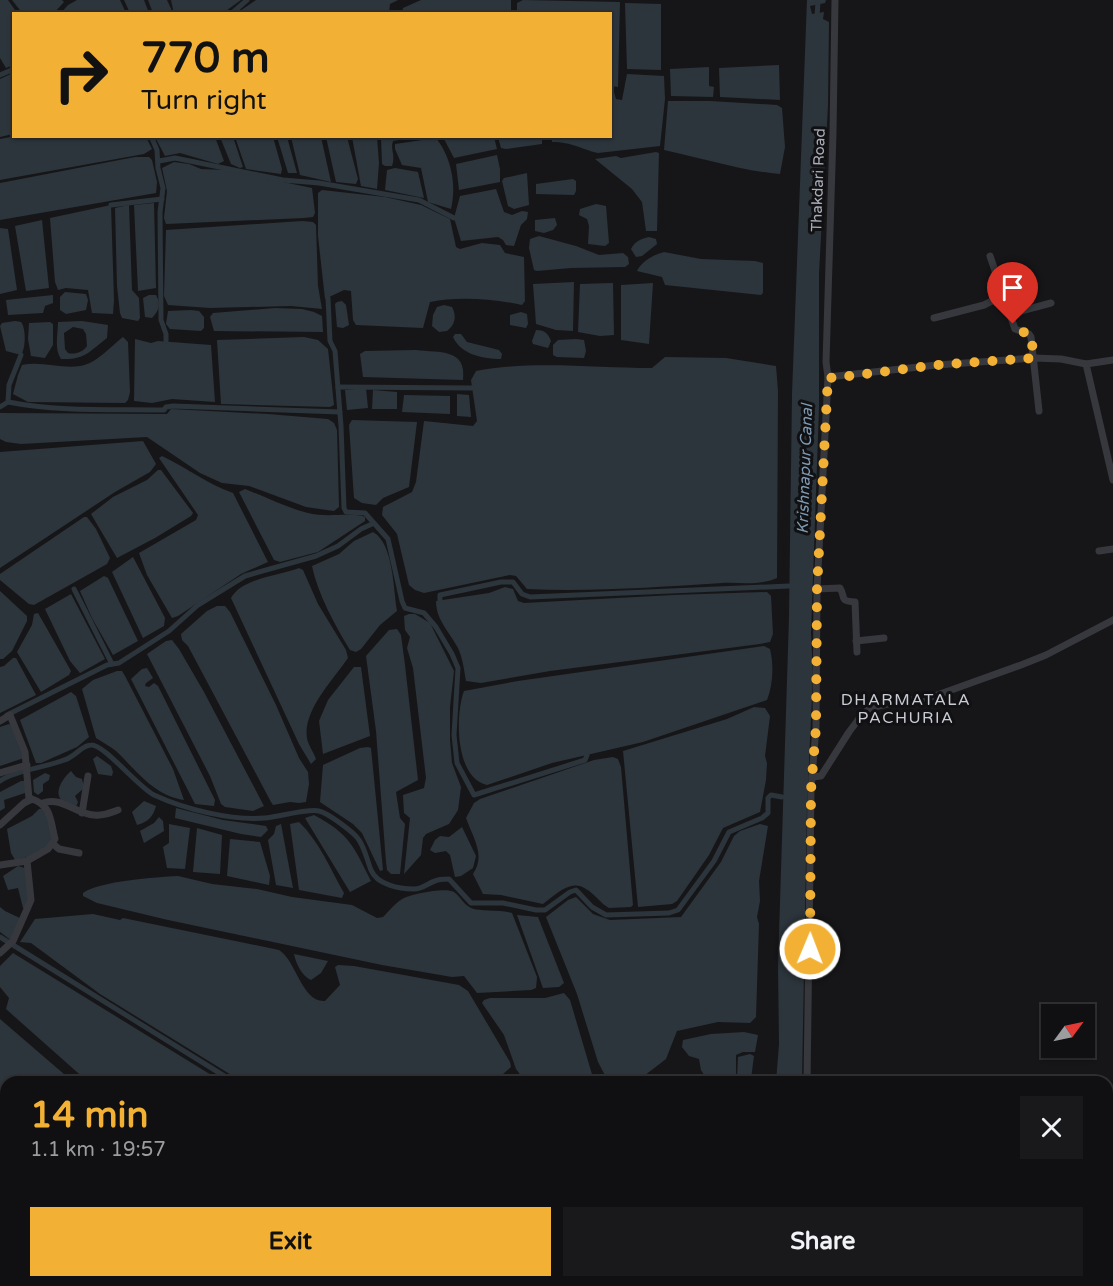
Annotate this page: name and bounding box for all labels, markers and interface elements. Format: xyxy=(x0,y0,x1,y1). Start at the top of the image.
text: 770 m xyxy=(141,33,270,84)
icon: right xyxy=(42,36,120,114)
text: Turn right xyxy=(141,84,267,117)
street label: Thakdari Road xyxy=(807,128,829,232)
pin xyxy=(987,262,1038,324)
icon: arrive xyxy=(996,271,1029,304)
water label: Krishnapur Canal xyxy=(793,402,817,534)
district label: DHARMATALA PACHURIA xyxy=(841,690,971,728)
position arrow xyxy=(778,917,842,981)
north arrow xyxy=(1041,1004,1095,1058)
map controls xyxy=(1041,1004,1095,1058)
text: 14 min xyxy=(30,1094,149,1137)
button: close xyxy=(1020,1096,1083,1159)
text: 1.1 km · 19:57 xyxy=(30,1138,166,1162)
button: Exit xyxy=(30,1207,551,1276)
button: Share xyxy=(563,1207,1083,1276)

